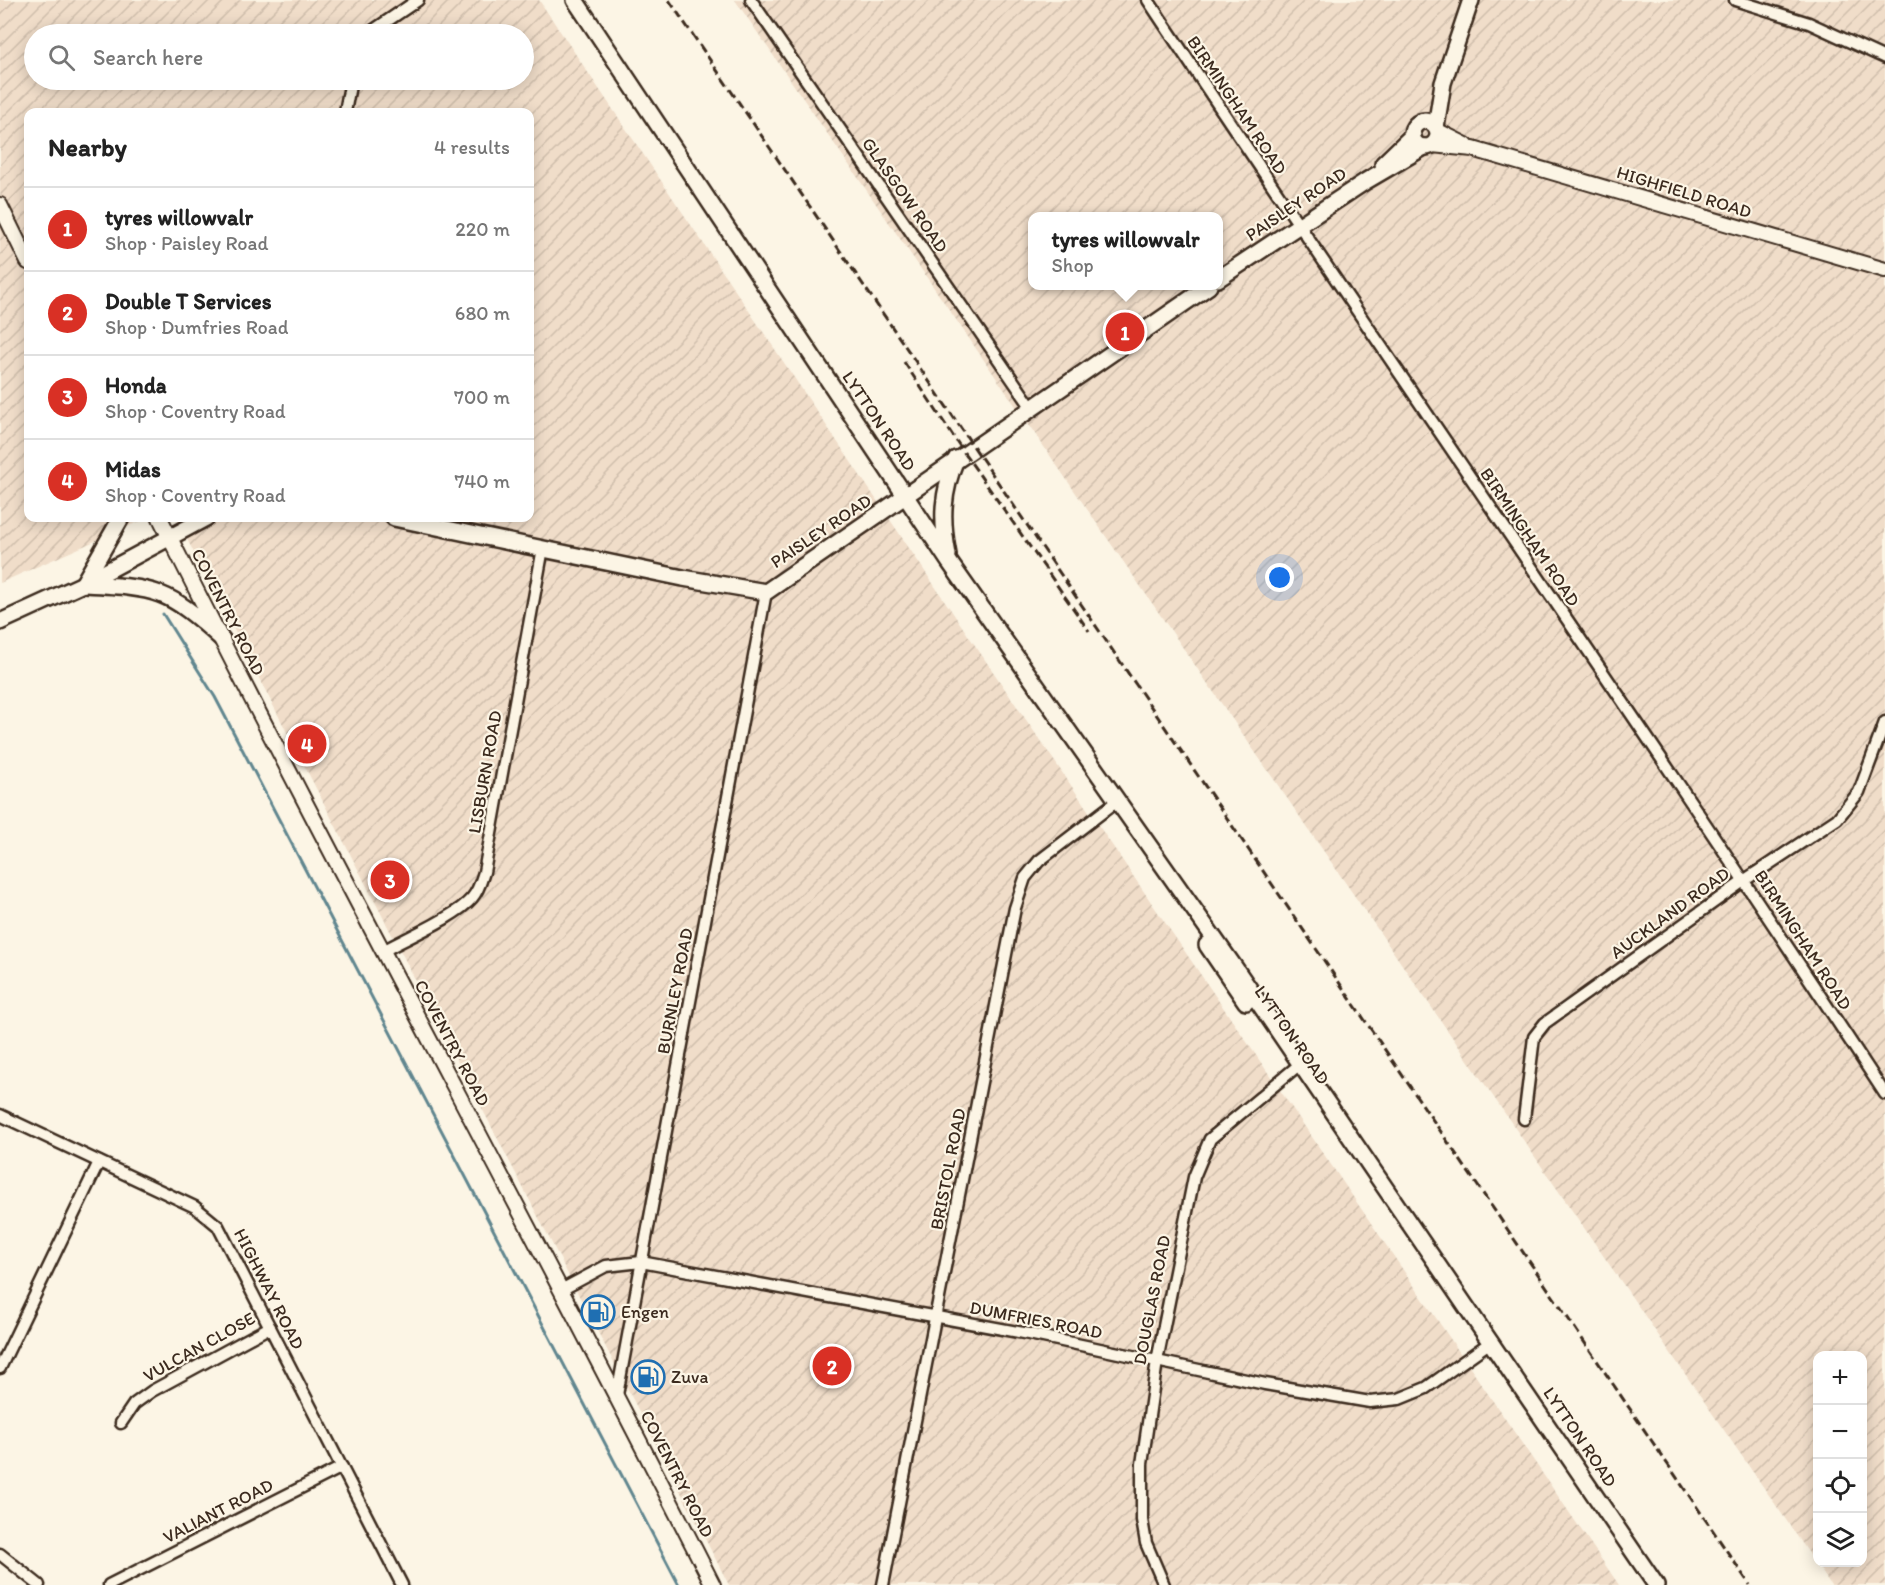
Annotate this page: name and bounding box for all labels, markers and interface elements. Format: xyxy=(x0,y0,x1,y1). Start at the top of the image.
search box xyxy=(24,24,534,90)
street label: BIRMINGHAM ROAD xyxy=(1182,31,1292,179)
icon: search xyxy=(45,41,78,74)
text: Search here xyxy=(93,44,203,71)
text: Nearby xyxy=(48,131,127,163)
street label: GLASGOW ROAD xyxy=(857,133,953,257)
text: 4 results xyxy=(434,135,510,159)
street label: HIGHFIELD ROAD xyxy=(1614,161,1754,223)
street label: PAISLEY ROAD xyxy=(1241,162,1351,246)
text: tyres willowvalr xyxy=(105,204,253,231)
popup xyxy=(1028,212,1223,290)
text: 1 xyxy=(63,217,72,241)
text: 220 m xyxy=(455,217,510,241)
text: tyres willowvalr xyxy=(1052,226,1199,253)
text: Shop · Paisley Road xyxy=(105,231,268,255)
text: Shop xyxy=(1052,253,1094,277)
text: Double T Services xyxy=(105,288,271,315)
text: 2 xyxy=(62,301,73,325)
text: 680 m xyxy=(455,301,510,325)
pin: 1 xyxy=(1106,310,1144,354)
text: Shop · Dumfries Road xyxy=(105,315,288,339)
street label: LYTTON ROAD xyxy=(837,367,921,475)
text: Honda xyxy=(105,372,167,399)
text: 3 xyxy=(62,385,73,409)
text: 700 m xyxy=(454,385,510,409)
text: Shop · Coventry Road xyxy=(105,399,286,423)
text: Midas xyxy=(105,456,161,483)
street label: BIRMINGHAM ROAD xyxy=(1475,463,1585,611)
text: 4 xyxy=(61,469,74,493)
text: 740 m xyxy=(454,469,510,493)
text: Shop · Coventry Road xyxy=(105,483,286,507)
street label: PAISLEY ROAD xyxy=(766,489,876,573)
street label: COVENTRY ROAD xyxy=(186,545,270,679)
your location xyxy=(1265,563,1294,592)
street label: LISBURN ROAD xyxy=(463,709,507,835)
pin: 4 xyxy=(288,722,326,766)
pin: 3 xyxy=(370,858,410,902)
street label: AUCKLAND ROAD xyxy=(1606,862,1734,964)
street label: BIRMINGHAM ROAD xyxy=(1749,866,1857,1014)
street label: BURNLEY ROAD xyxy=(652,926,698,1056)
street label: COVENTRY ROAD xyxy=(409,976,495,1110)
street label: LYTTON ROAD xyxy=(1250,981,1334,1089)
street label: BRISTOL ROAD xyxy=(925,1106,971,1232)
street label: HIGHWAY ROAD xyxy=(229,1225,309,1353)
street label: DOUGLAS ROAD xyxy=(1129,1233,1175,1367)
fuel station icon: Engen xyxy=(580,1294,616,1330)
street label: DUMFRIES ROAD xyxy=(968,1296,1104,1344)
place label: Engen xyxy=(621,1301,669,1323)
street label: VULCAN CLOSE xyxy=(139,1307,259,1387)
pin: 2 xyxy=(812,1344,852,1388)
map controls xyxy=(1813,1351,1867,1567)
button: + xyxy=(1813,1351,1867,1405)
fuel station icon: Zuva xyxy=(630,1359,666,1395)
place label: Zuva xyxy=(671,1366,708,1388)
street label: LYTTON ROAD xyxy=(1538,1383,1622,1491)
button: − xyxy=(1813,1405,1867,1459)
street label: COVENTRY ROAD xyxy=(635,1407,719,1541)
button: locate xyxy=(1813,1459,1867,1513)
street label: VALIANT ROAD xyxy=(159,1474,277,1548)
button: layers xyxy=(1813,1513,1867,1567)

